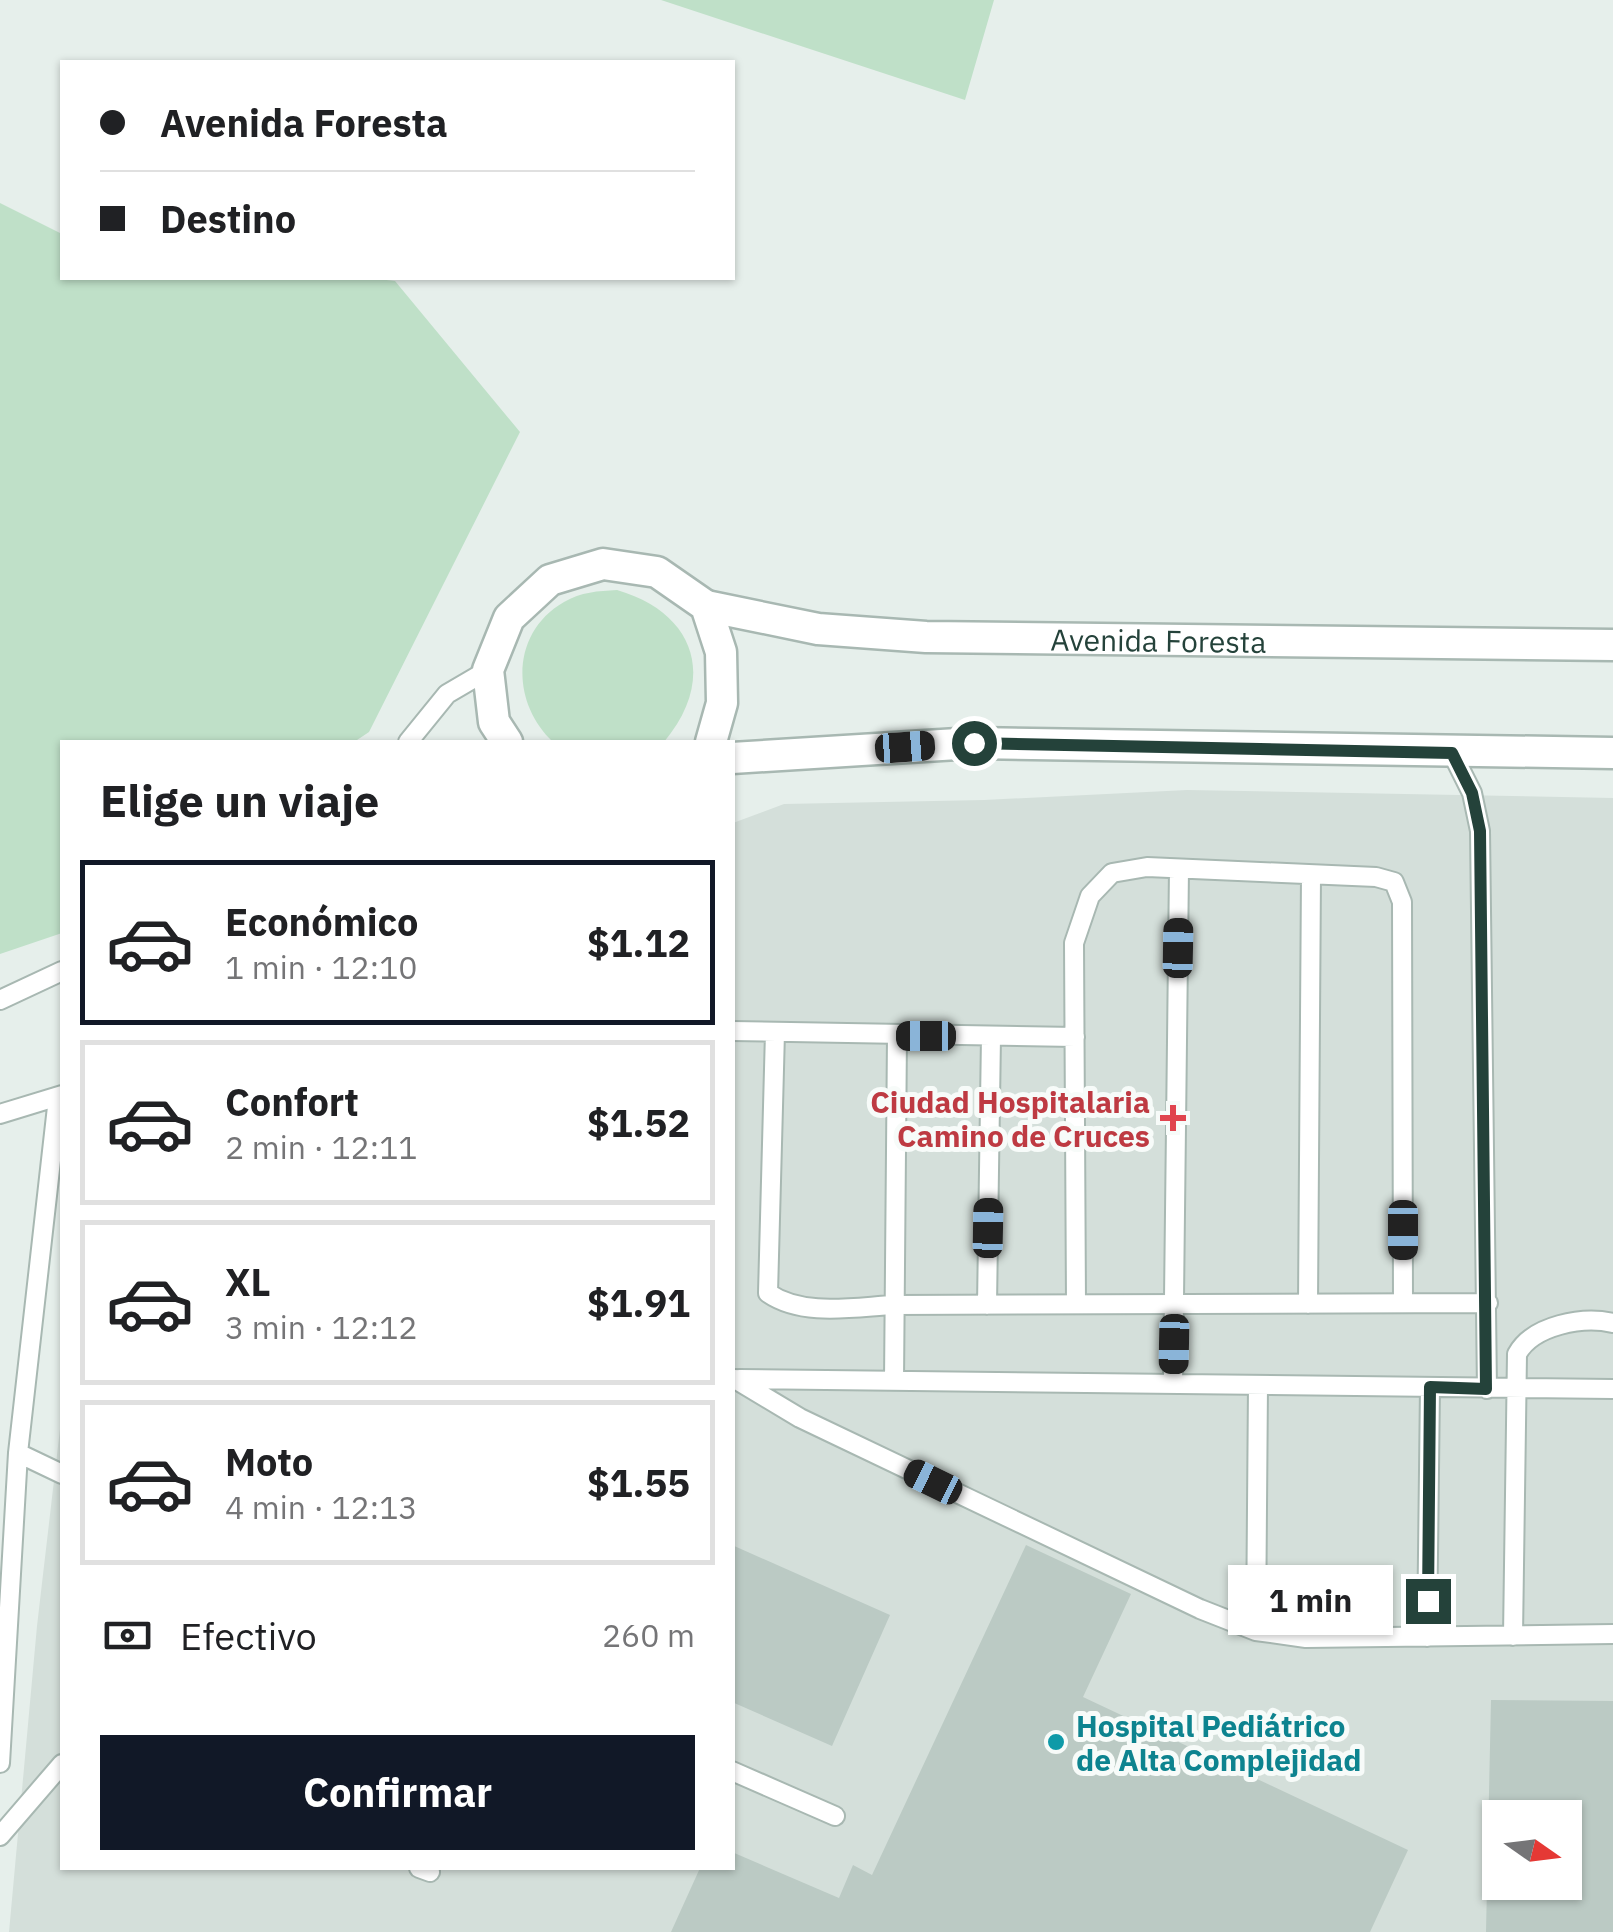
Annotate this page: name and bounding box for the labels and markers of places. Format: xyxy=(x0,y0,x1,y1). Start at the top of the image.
place label: Ciudad Hospitalaria Camino de Cruces xyxy=(870,1082,1150,1155)
marker: Ciudad Hospitalaria Camino de Cruces xyxy=(1160,1105,1186,1131)
place label: Hospital Pediátrico de Alta Complejidad xyxy=(1076,1706,1361,1779)
marker: Hospital Pediátrico de Alta Complejidad xyxy=(1045,1731,1067,1753)

